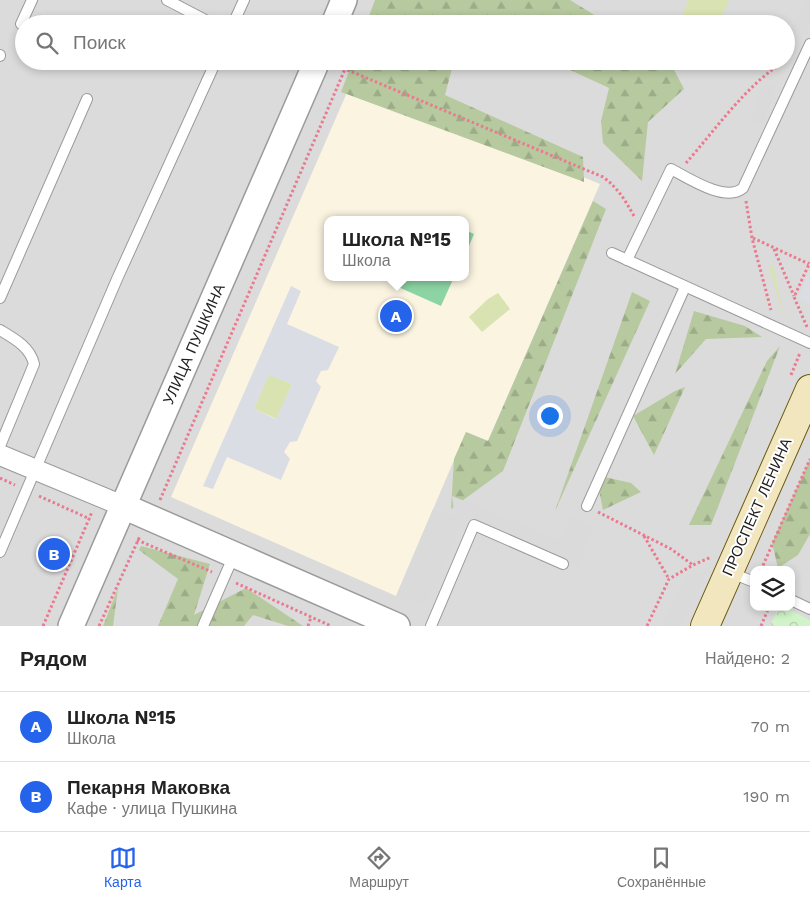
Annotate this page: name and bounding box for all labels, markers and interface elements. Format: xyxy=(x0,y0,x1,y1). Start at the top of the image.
search box xyxy=(15,15,795,70)
icon: search xyxy=(33,29,61,57)
text: Поиск xyxy=(73,31,126,54)
popup xyxy=(324,216,469,281)
text: Школа №15 xyxy=(342,228,451,251)
text: Школа xyxy=(342,251,391,270)
street label: УЛИЦА ПУШКИНА xyxy=(159,281,229,407)
pin: A xyxy=(380,297,412,335)
your location xyxy=(537,403,563,429)
street label: ПРОСПЕКТ ЛЕНИНА xyxy=(718,435,796,579)
pin: B xyxy=(38,535,70,573)
map controls xyxy=(750,566,795,611)
button: layers xyxy=(750,566,795,611)
text: Рядом xyxy=(20,646,87,671)
text: Найдено: 2 xyxy=(705,649,790,668)
text: Школа №15 xyxy=(67,706,176,729)
text: A xyxy=(31,717,41,736)
text: 70 m xyxy=(751,717,790,736)
text: Школа xyxy=(67,729,116,748)
text: Пекарня Маковка xyxy=(67,776,230,799)
text: B xyxy=(31,787,41,806)
text: 190 m xyxy=(743,787,790,806)
text: Кафе · улица Пушкина xyxy=(67,799,237,818)
tab: Карта xyxy=(104,844,141,890)
tab: Маршрут xyxy=(349,844,409,890)
tab: Сохранённые xyxy=(617,844,706,890)

